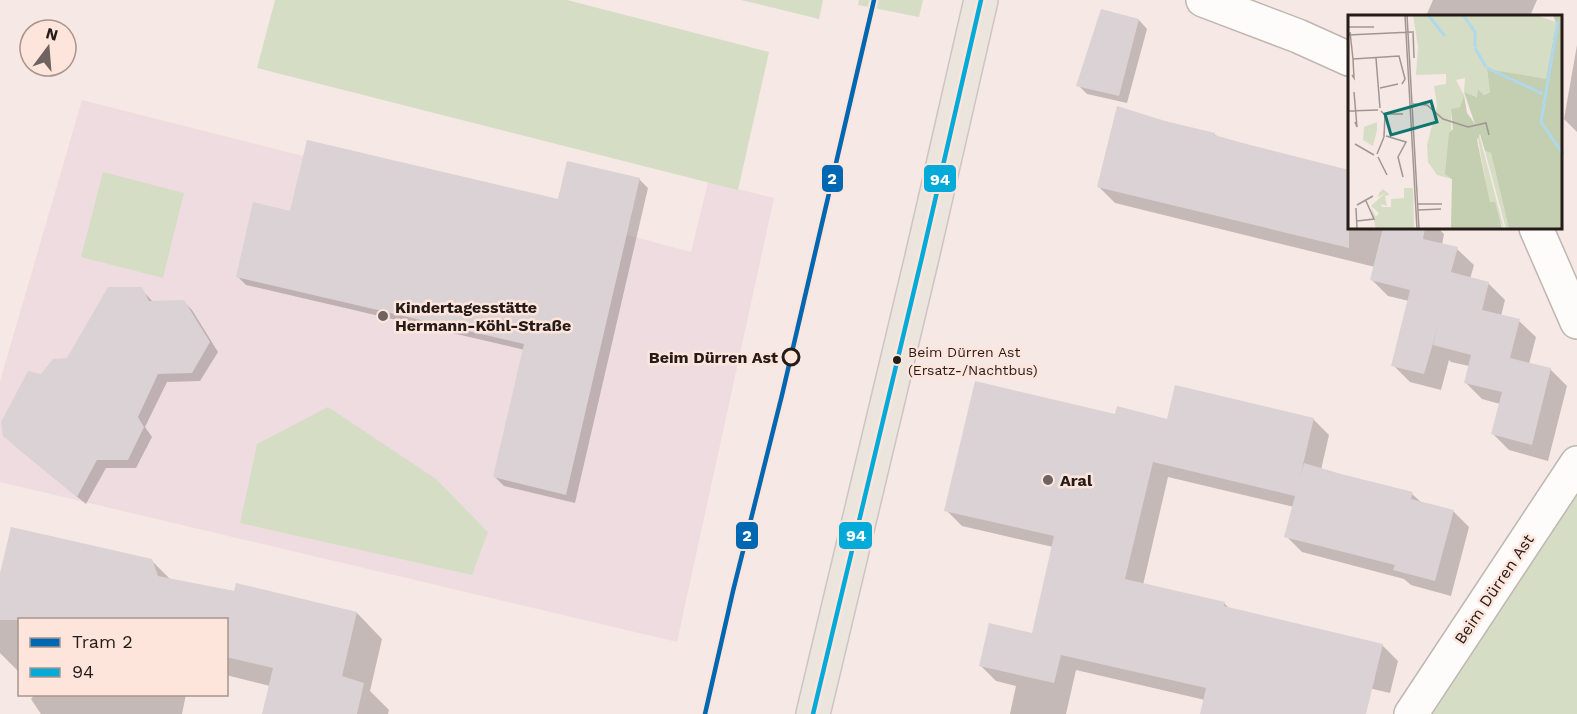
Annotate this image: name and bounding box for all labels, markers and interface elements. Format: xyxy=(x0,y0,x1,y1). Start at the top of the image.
inset map xyxy=(1348,15,1562,230)
north arrow xyxy=(18,18,78,78)
text: N xyxy=(44,23,60,45)
line badge: 2 xyxy=(821,164,844,193)
line badge: 94 xyxy=(923,164,957,193)
text: 2 xyxy=(827,169,837,188)
text: 94 xyxy=(930,170,950,189)
place label: Kindertagesstätte Hermann-Köhl-Straße xyxy=(395,298,571,335)
marker: Kindertagesstätte Hermann-Köhl-Straße xyxy=(376,309,390,323)
place label: Beim Dürren Ast (Ersatz-/Nachtbus) xyxy=(908,344,1038,378)
place label: Beim Dürren Ast xyxy=(649,348,778,367)
marker: Beim Dürren Ast xyxy=(782,348,800,366)
marker: Beim Dürren Ast (Ersatz-/Nachtbus) xyxy=(891,354,903,366)
place label: Aral xyxy=(1060,471,1093,490)
marker: Aral xyxy=(1041,473,1055,487)
line badge: 2 xyxy=(735,521,759,550)
line badge: 94 xyxy=(838,521,873,550)
text: 2 xyxy=(742,526,752,545)
text: 94 xyxy=(846,526,866,545)
street label: Beim Dürren Ast xyxy=(1450,530,1538,648)
legend xyxy=(18,618,228,696)
text: Tram 2 xyxy=(72,631,133,652)
text: 94 xyxy=(72,661,94,682)

